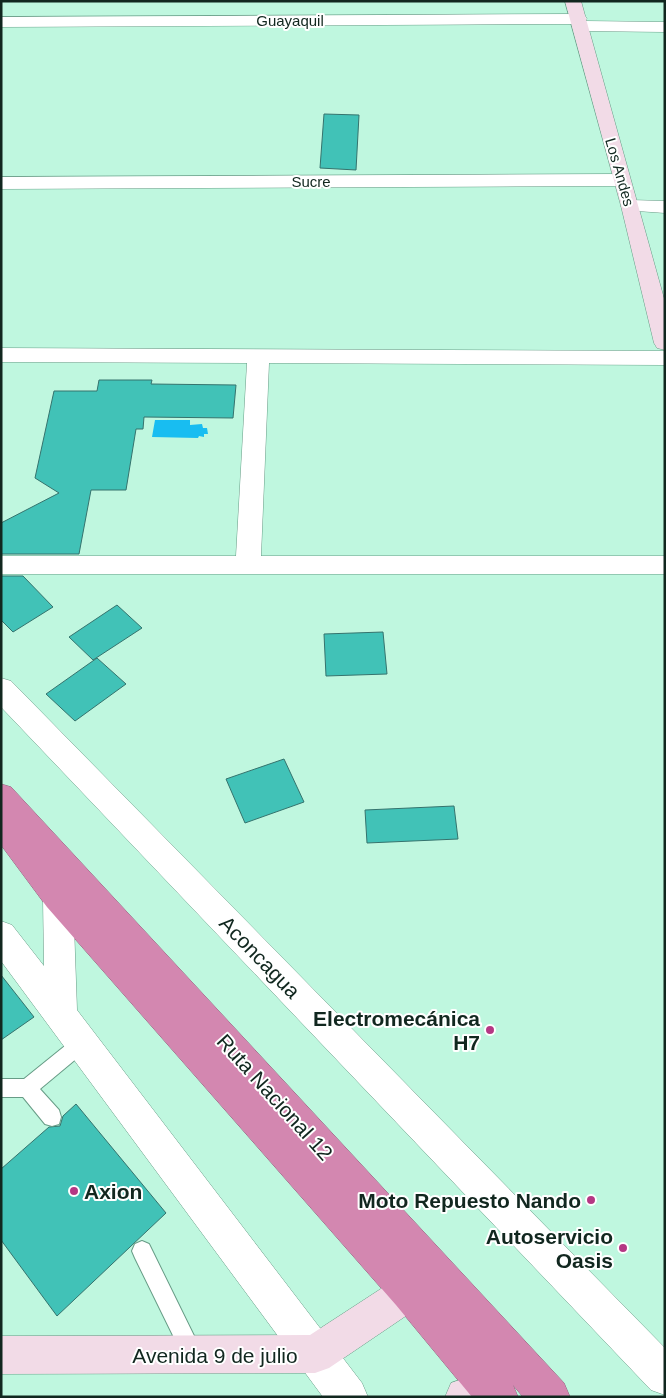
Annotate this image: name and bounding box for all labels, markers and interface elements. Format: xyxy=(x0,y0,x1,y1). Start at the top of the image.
street label: Guayaquil xyxy=(256,12,324,29)
street label: Los Andes xyxy=(602,136,638,208)
street label: Sucre xyxy=(291,173,331,190)
street label: Aconcagua xyxy=(215,911,305,1003)
place label: Electromecánica H7 xyxy=(313,1007,480,1054)
marker: Electromecánica H7 xyxy=(484,1024,496,1036)
street label: Ruta Nacional 12 xyxy=(213,1029,337,1165)
place label: Axion xyxy=(84,1180,142,1203)
marker: Axion xyxy=(68,1185,80,1197)
place label: Moto Repuesto Nando xyxy=(358,1189,581,1212)
marker: Moto Repuesto Nando xyxy=(585,1194,597,1206)
place label: Autoservicio Oasis xyxy=(486,1225,613,1272)
marker: Autoservicio Oasis xyxy=(617,1242,629,1254)
street label: Avenida 9 de julio xyxy=(132,1344,298,1367)

